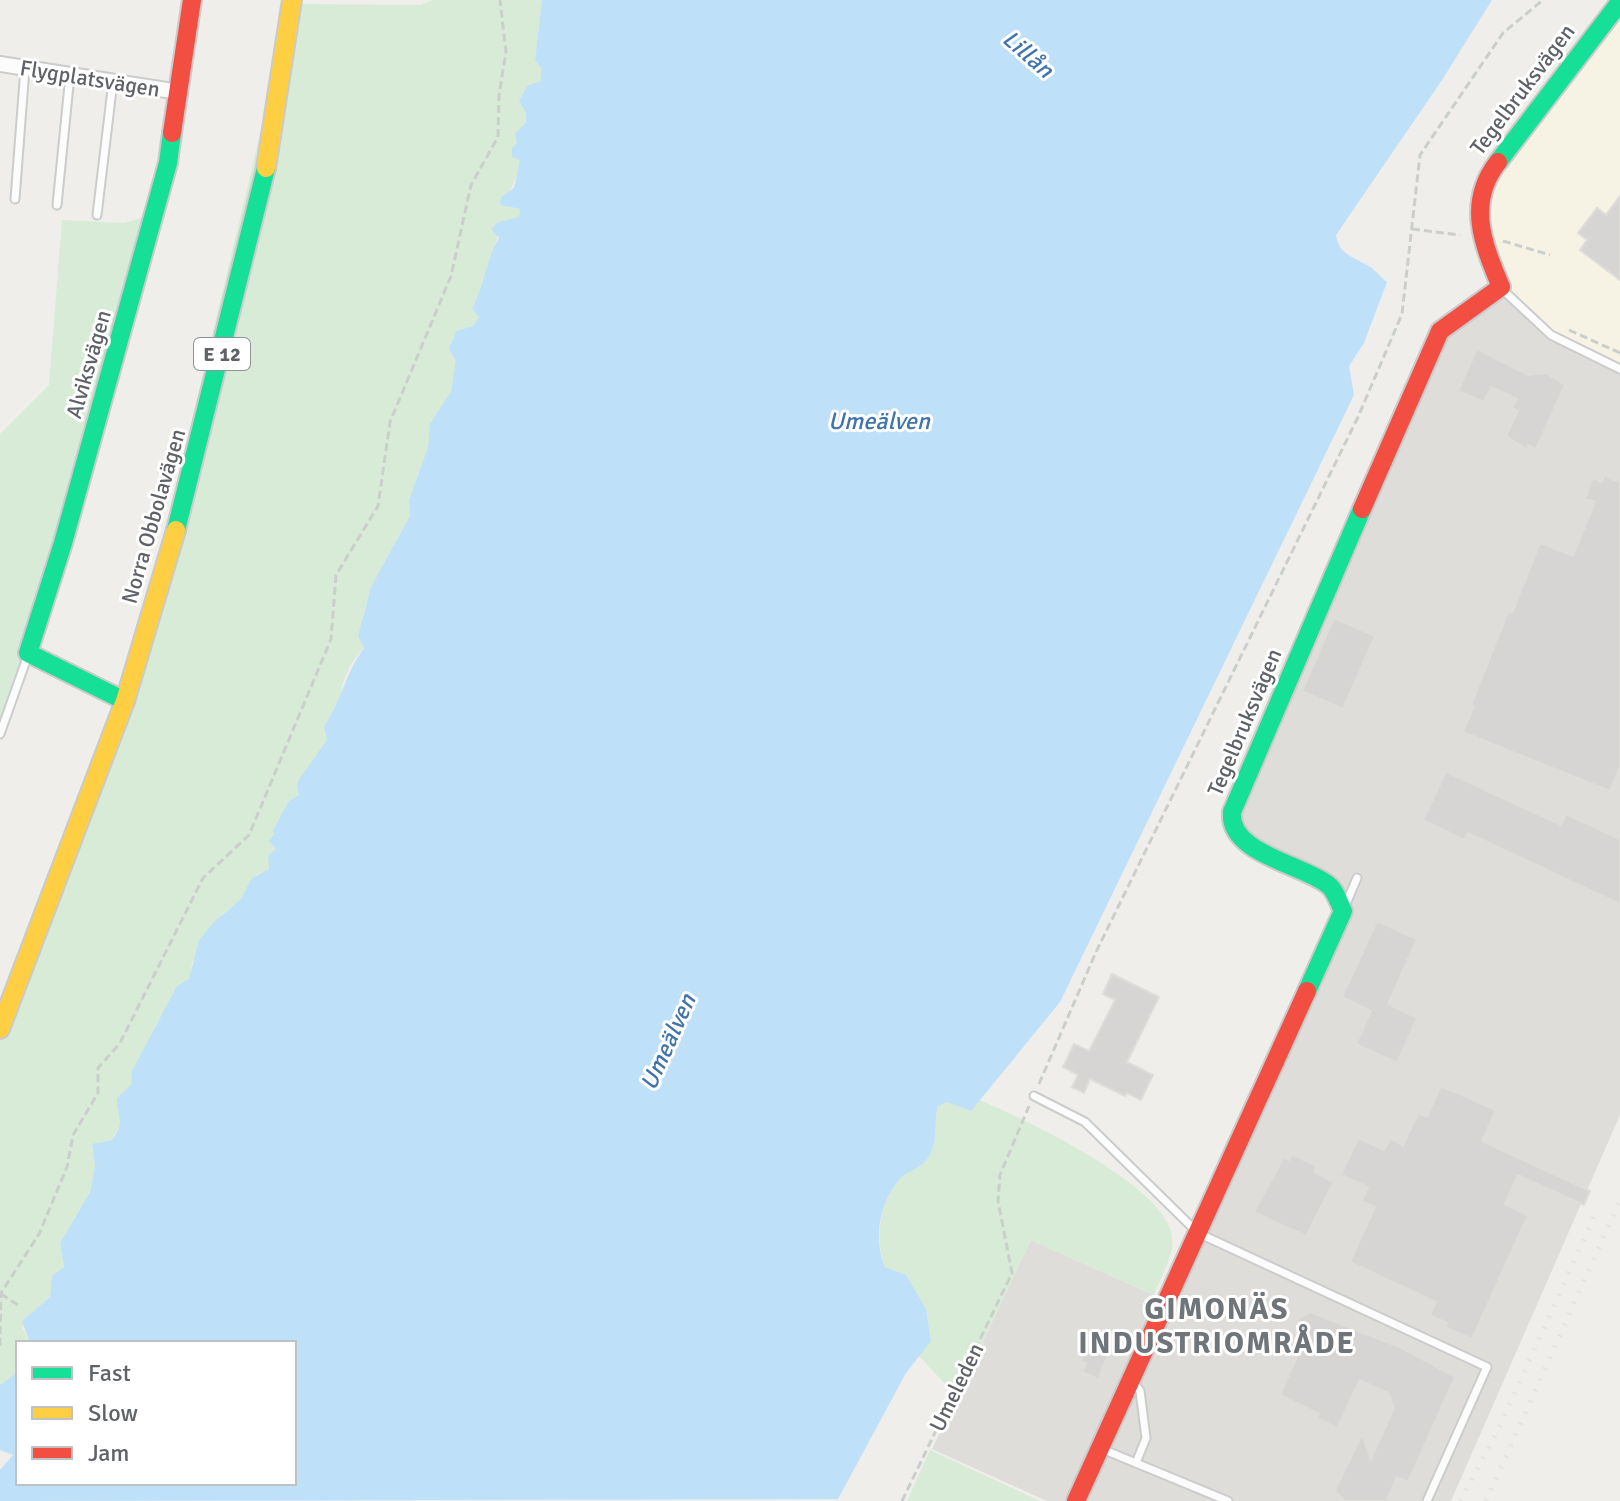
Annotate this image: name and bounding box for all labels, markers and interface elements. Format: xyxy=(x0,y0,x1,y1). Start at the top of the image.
street label: Tegelbruksvägen xyxy=(1464,18,1580,160)
water label: Lillån xyxy=(996,24,1060,85)
street label: Flygplatsvägen xyxy=(18,54,162,103)
street label: Alviksvägen xyxy=(60,307,117,421)
road number: E 12 xyxy=(194,338,250,370)
water label: Umeälven xyxy=(828,406,931,436)
street label: Norra Obbolavägen xyxy=(116,426,191,607)
street label: Tegelbruksvägen xyxy=(1201,645,1288,800)
water label: Umeälven xyxy=(634,989,703,1095)
district label: GIMONÄS INDUSTRIOMRÅDE xyxy=(1078,1291,1356,1362)
street label: Umeleden xyxy=(923,1339,989,1436)
legend xyxy=(16,1341,296,1485)
text: Fast xyxy=(88,1358,131,1388)
text: Slow xyxy=(88,1398,138,1428)
text: Jam xyxy=(88,1438,129,1468)

